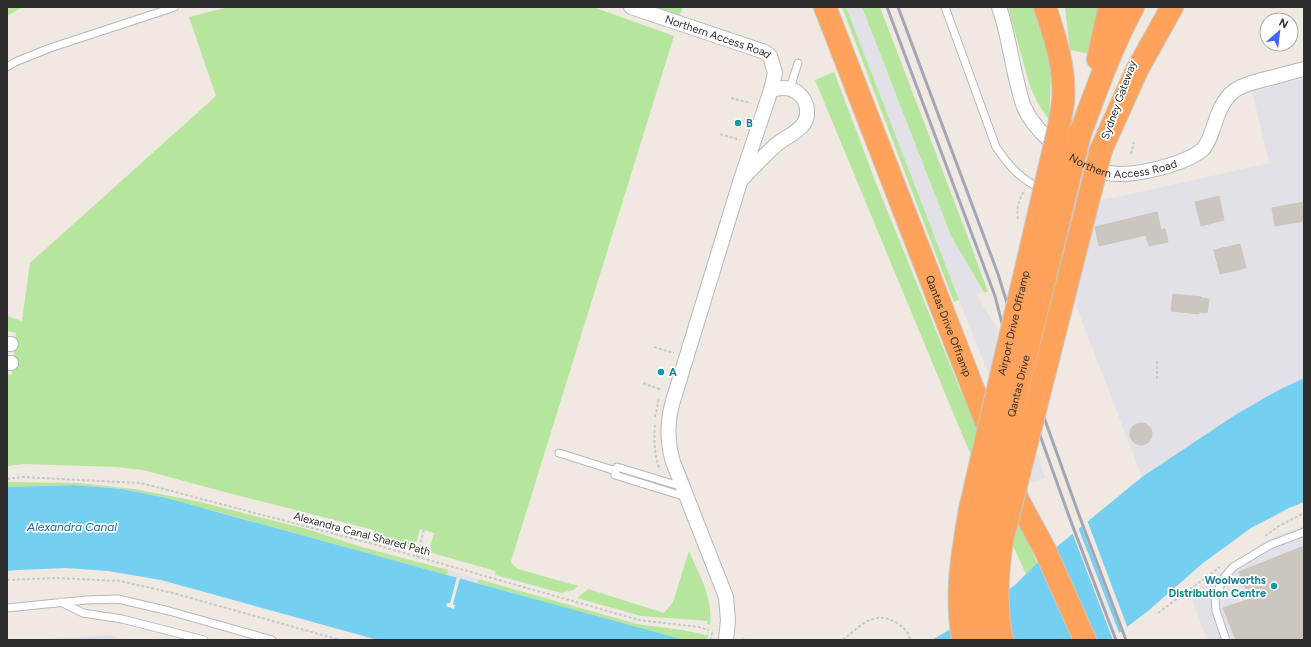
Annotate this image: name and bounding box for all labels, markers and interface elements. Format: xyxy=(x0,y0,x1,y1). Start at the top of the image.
street label: Northern Access Road xyxy=(663,12,774,61)
north arrow xyxy=(1259,12,1299,52)
text: N xyxy=(1277,16,1290,31)
street label: Sydney Gateway xyxy=(1099,59,1139,141)
place label: B xyxy=(746,117,753,130)
marker: B xyxy=(733,118,743,128)
street label: Northern Access Road xyxy=(1067,151,1179,180)
street label: Airport Drive Offramp xyxy=(995,269,1032,377)
street label: Qantas Drive Offramp xyxy=(923,273,974,379)
street label: Qantas Drive xyxy=(1005,354,1032,418)
place label: A xyxy=(669,366,677,379)
marker: A xyxy=(656,367,666,377)
street label: Alexandra Canal Shared Path xyxy=(292,509,432,559)
water label: Alexandra Canal xyxy=(26,520,117,534)
place label: Woolworths Distribution Centre xyxy=(1168,574,1266,600)
marker: Woolworths Distribution Centre xyxy=(1269,581,1279,591)

